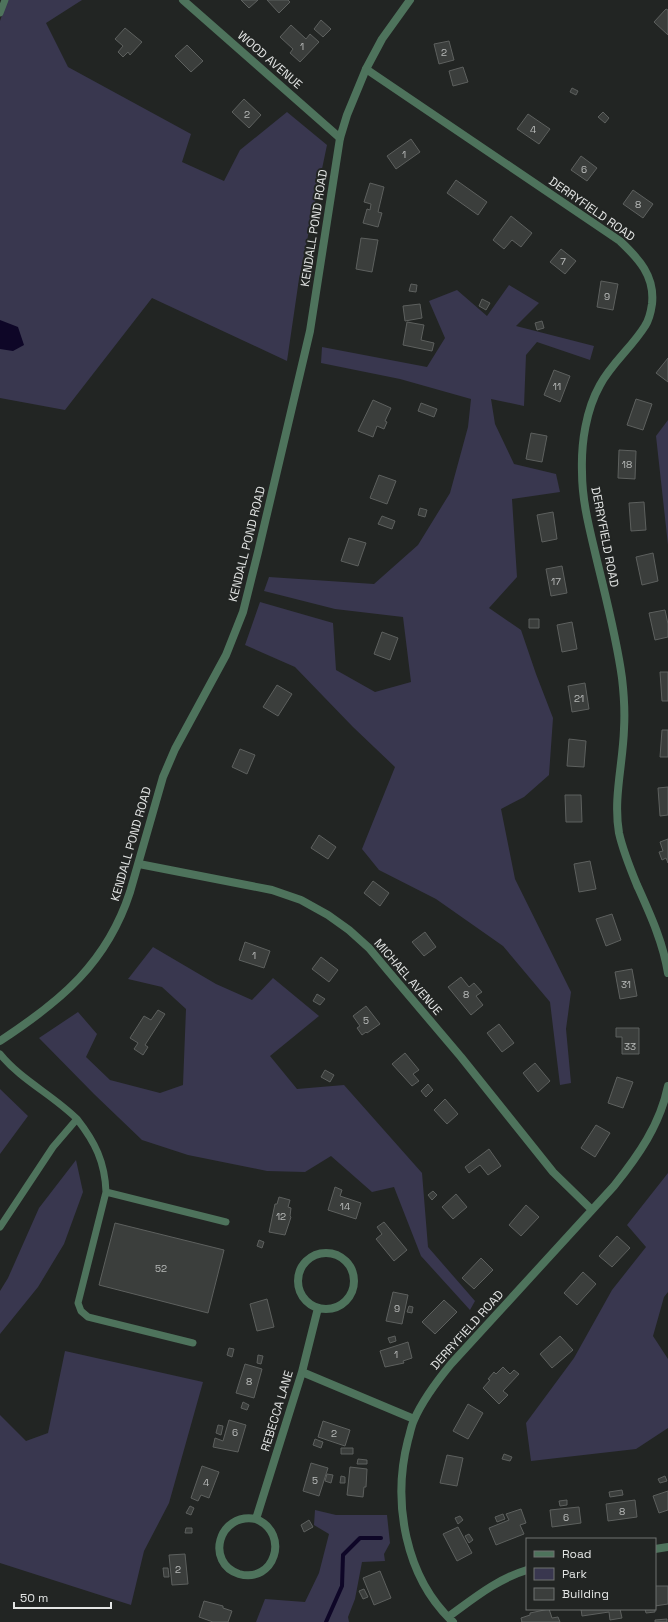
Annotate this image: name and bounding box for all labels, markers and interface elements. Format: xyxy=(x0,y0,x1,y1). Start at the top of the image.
street label: WOOD AVENUE xyxy=(234,27,306,93)
house number: 1 xyxy=(300,40,304,53)
house number: 2 xyxy=(441,46,447,59)
house number: 2 xyxy=(244,108,250,121)
house number: 4 xyxy=(530,123,536,136)
house number: 1 xyxy=(402,148,406,161)
house number: 6 xyxy=(581,163,587,176)
street label: KENDALL POND ROAD xyxy=(297,168,331,288)
street label: DERRYFIELD ROAD xyxy=(546,173,638,245)
house number: 8 xyxy=(635,198,641,211)
house number: 7 xyxy=(560,255,566,268)
house number: 9 xyxy=(604,290,610,303)
house number: 11 xyxy=(553,380,561,393)
house number: 18 xyxy=(622,458,632,471)
street label: KENDALL POND ROAD xyxy=(225,484,269,603)
street label: DERRYFIELD ROAD xyxy=(587,486,623,589)
house number: 17 xyxy=(551,575,561,588)
house number: 21 xyxy=(574,692,584,705)
street label: KENDALL POND ROAD xyxy=(107,785,155,903)
street label: MICHAEL AVENUE xyxy=(370,935,446,1019)
house number: 1 xyxy=(252,949,256,962)
house number: 31 xyxy=(621,978,631,991)
house number: 8 xyxy=(463,988,469,1001)
house number: 5 xyxy=(363,1014,369,1027)
house number: 33 xyxy=(624,1040,636,1053)
house number: 14 xyxy=(340,1200,350,1213)
house number: 12 xyxy=(276,1210,286,1223)
house number: 52 xyxy=(155,1262,167,1275)
street label: DERRYFIELD ROAD xyxy=(427,1287,507,1373)
house number: 9 xyxy=(394,1302,400,1315)
house number: 1 xyxy=(394,1348,398,1361)
street label: REBECCA LANE xyxy=(257,1368,297,1453)
house number: 8 xyxy=(246,1375,252,1388)
house number: 6 xyxy=(232,1426,238,1439)
house number: 2 xyxy=(331,1427,337,1440)
house number: 5 xyxy=(312,1474,318,1487)
house number: 4 xyxy=(203,1476,209,1489)
house number: 8 xyxy=(619,1505,625,1518)
house number: 6 xyxy=(563,1511,569,1524)
legend xyxy=(526,1538,656,1610)
text: Road xyxy=(562,1546,591,1562)
house number: 2 xyxy=(175,1563,181,1576)
text: Park xyxy=(562,1566,587,1582)
scale bar xyxy=(14,1584,111,1610)
text: Building xyxy=(562,1586,609,1602)
text: 50 m xyxy=(20,1590,48,1606)

